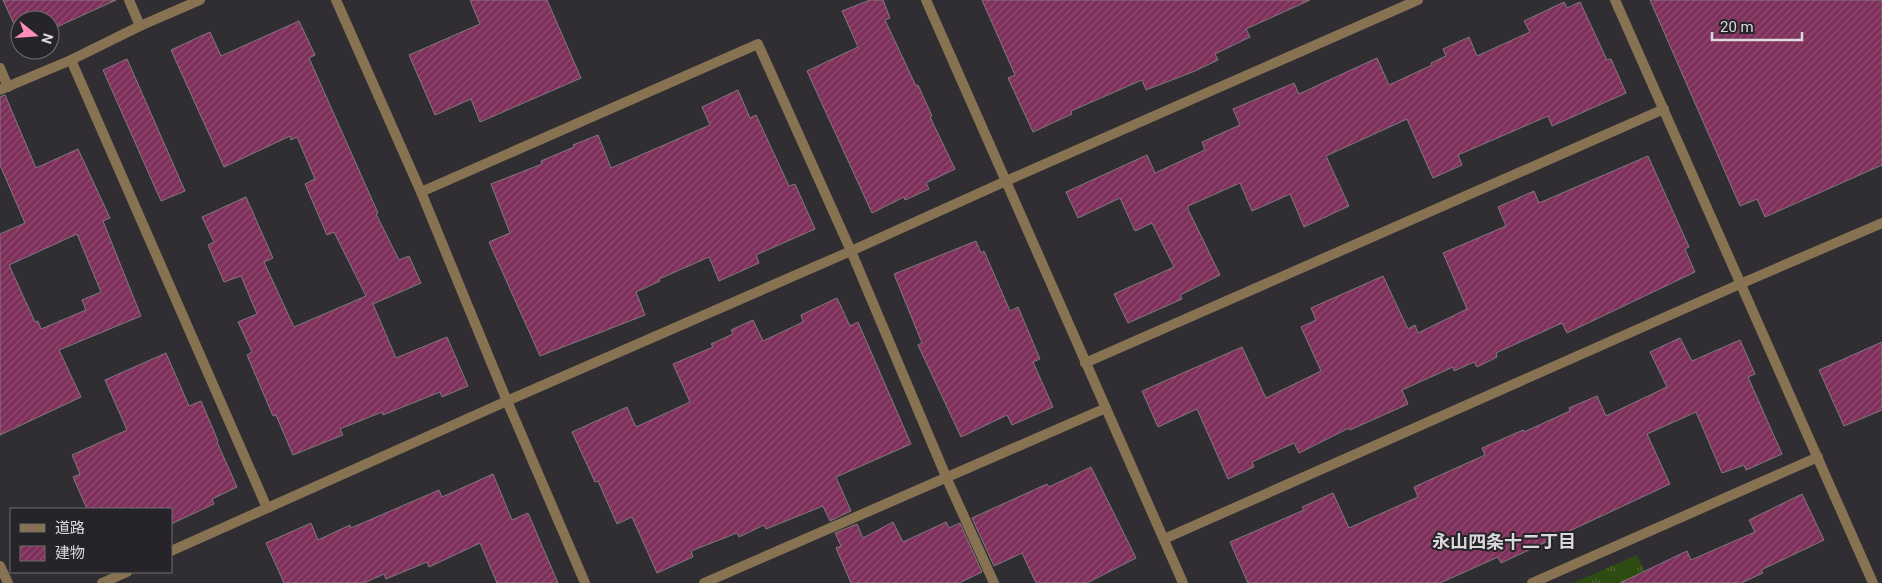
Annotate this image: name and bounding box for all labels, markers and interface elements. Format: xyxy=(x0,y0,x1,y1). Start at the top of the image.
north arrow xyxy=(10,10,60,60)
scale bar xyxy=(1712,10,1802,42)
text: 20 m xyxy=(1720,18,1754,36)
text: N xyxy=(38,32,57,46)
legend xyxy=(10,508,172,573)
text: 道路 xyxy=(55,519,85,537)
district label: 永山四条十二丁目 xyxy=(1432,531,1576,552)
text: 建物 xyxy=(55,544,85,562)

